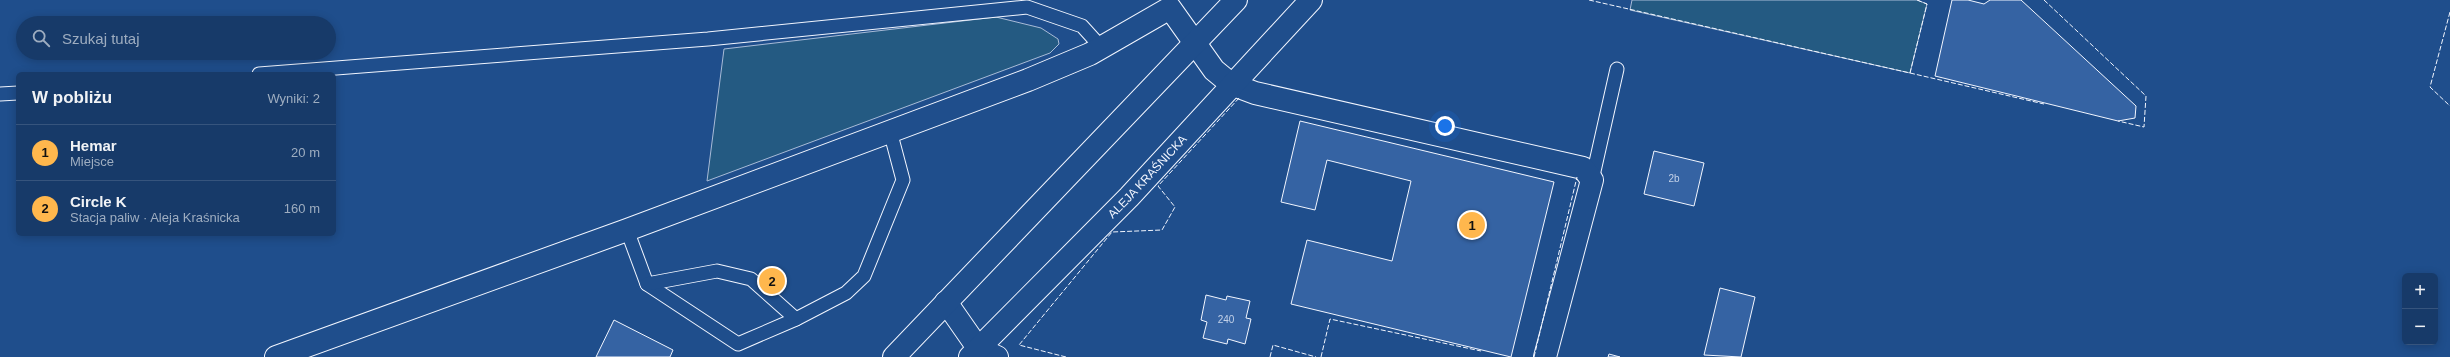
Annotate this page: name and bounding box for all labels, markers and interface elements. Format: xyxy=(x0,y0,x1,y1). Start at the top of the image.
search box xyxy=(16,16,336,60)
icon: search xyxy=(30,27,52,49)
text: Szukaj tutaj xyxy=(62,30,140,47)
text: W pobliżu xyxy=(32,88,112,107)
text: Wyniki: 2 xyxy=(267,91,320,106)
your location xyxy=(1435,116,1455,136)
street label: ALEJA KRAŚNICKA xyxy=(1105,132,1190,221)
text: Hemar xyxy=(70,137,117,154)
text: 1 xyxy=(41,145,49,160)
text: 20 m xyxy=(291,145,320,160)
text: Miejsce xyxy=(70,154,114,169)
house number: 2b xyxy=(1668,173,1680,184)
text: Circle K xyxy=(70,193,127,210)
text: 2 xyxy=(41,201,49,216)
text: 160 m xyxy=(284,201,320,216)
text: Stacja paliw · Aleja Kraśnicka xyxy=(70,210,240,225)
pin: 1 xyxy=(1459,210,1485,240)
pin: 2 xyxy=(759,266,785,296)
map controls xyxy=(2402,273,2438,345)
button: + xyxy=(2402,273,2438,309)
button: − xyxy=(2402,309,2438,345)
house number: 240 xyxy=(1218,314,1235,325)

